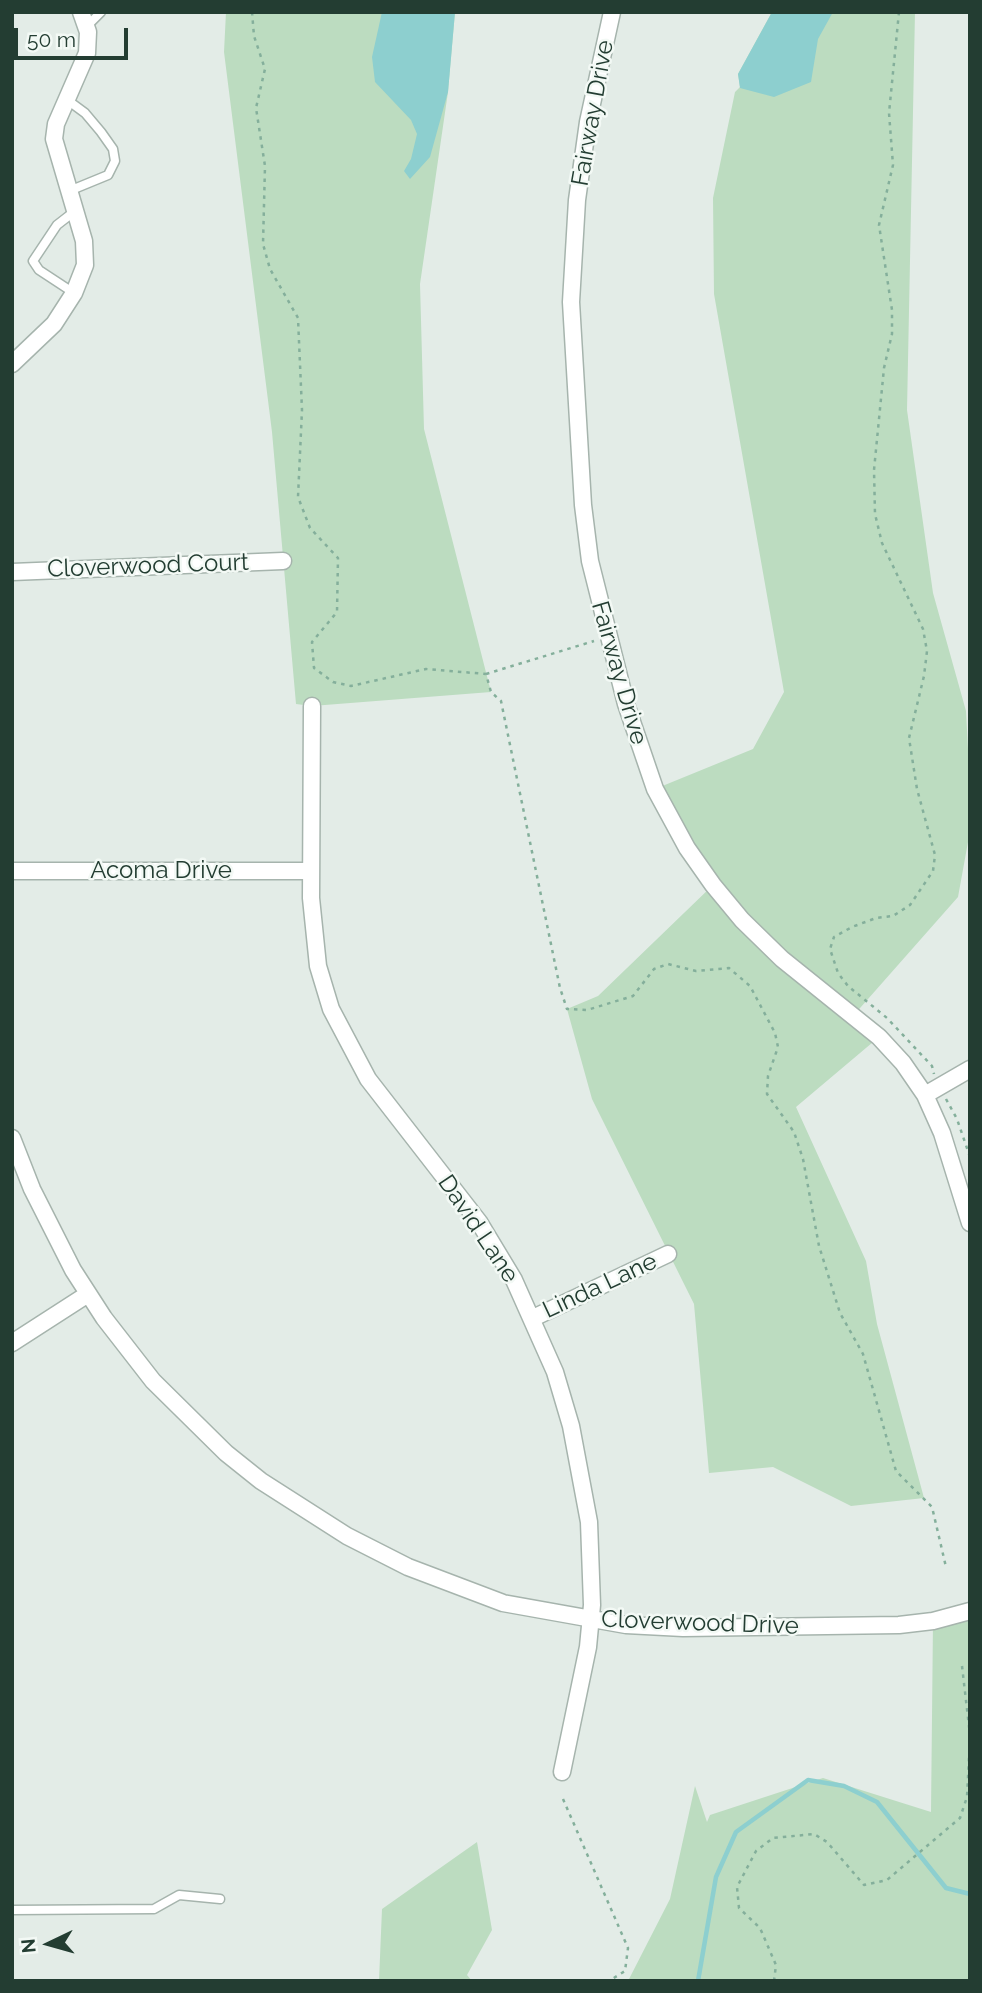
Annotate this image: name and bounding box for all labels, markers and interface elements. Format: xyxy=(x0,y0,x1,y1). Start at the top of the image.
scale bar xyxy=(18,14,131,58)
text: 50 m xyxy=(27,27,76,52)
street label: Fairway Drive xyxy=(566,38,620,188)
street label: Cloverwood Court xyxy=(47,548,249,584)
street label: Fairway Drive xyxy=(585,598,653,748)
street label: Acoma Drive xyxy=(90,857,232,885)
street label: David Lane xyxy=(431,1170,525,1288)
street label: Linda Lane xyxy=(538,1247,662,1325)
street label: Cloverwood Drive xyxy=(601,1605,799,1641)
north arrow xyxy=(14,1909,84,1979)
text: N xyxy=(16,1938,40,1954)

